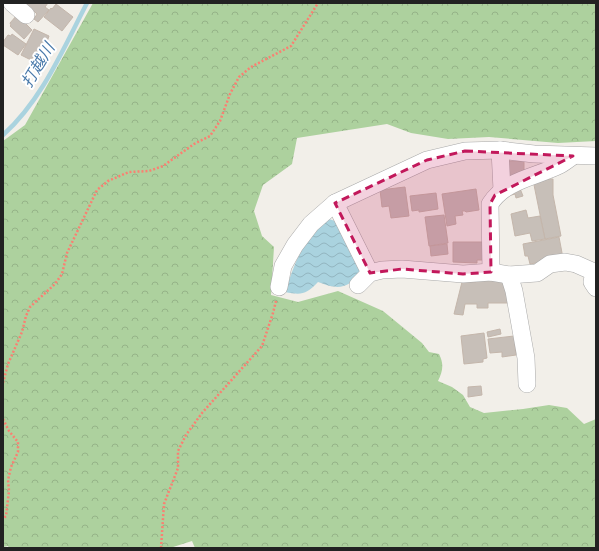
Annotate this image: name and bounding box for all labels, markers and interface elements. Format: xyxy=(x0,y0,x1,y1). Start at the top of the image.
water label: 打越川 xyxy=(16,37,61,92)

